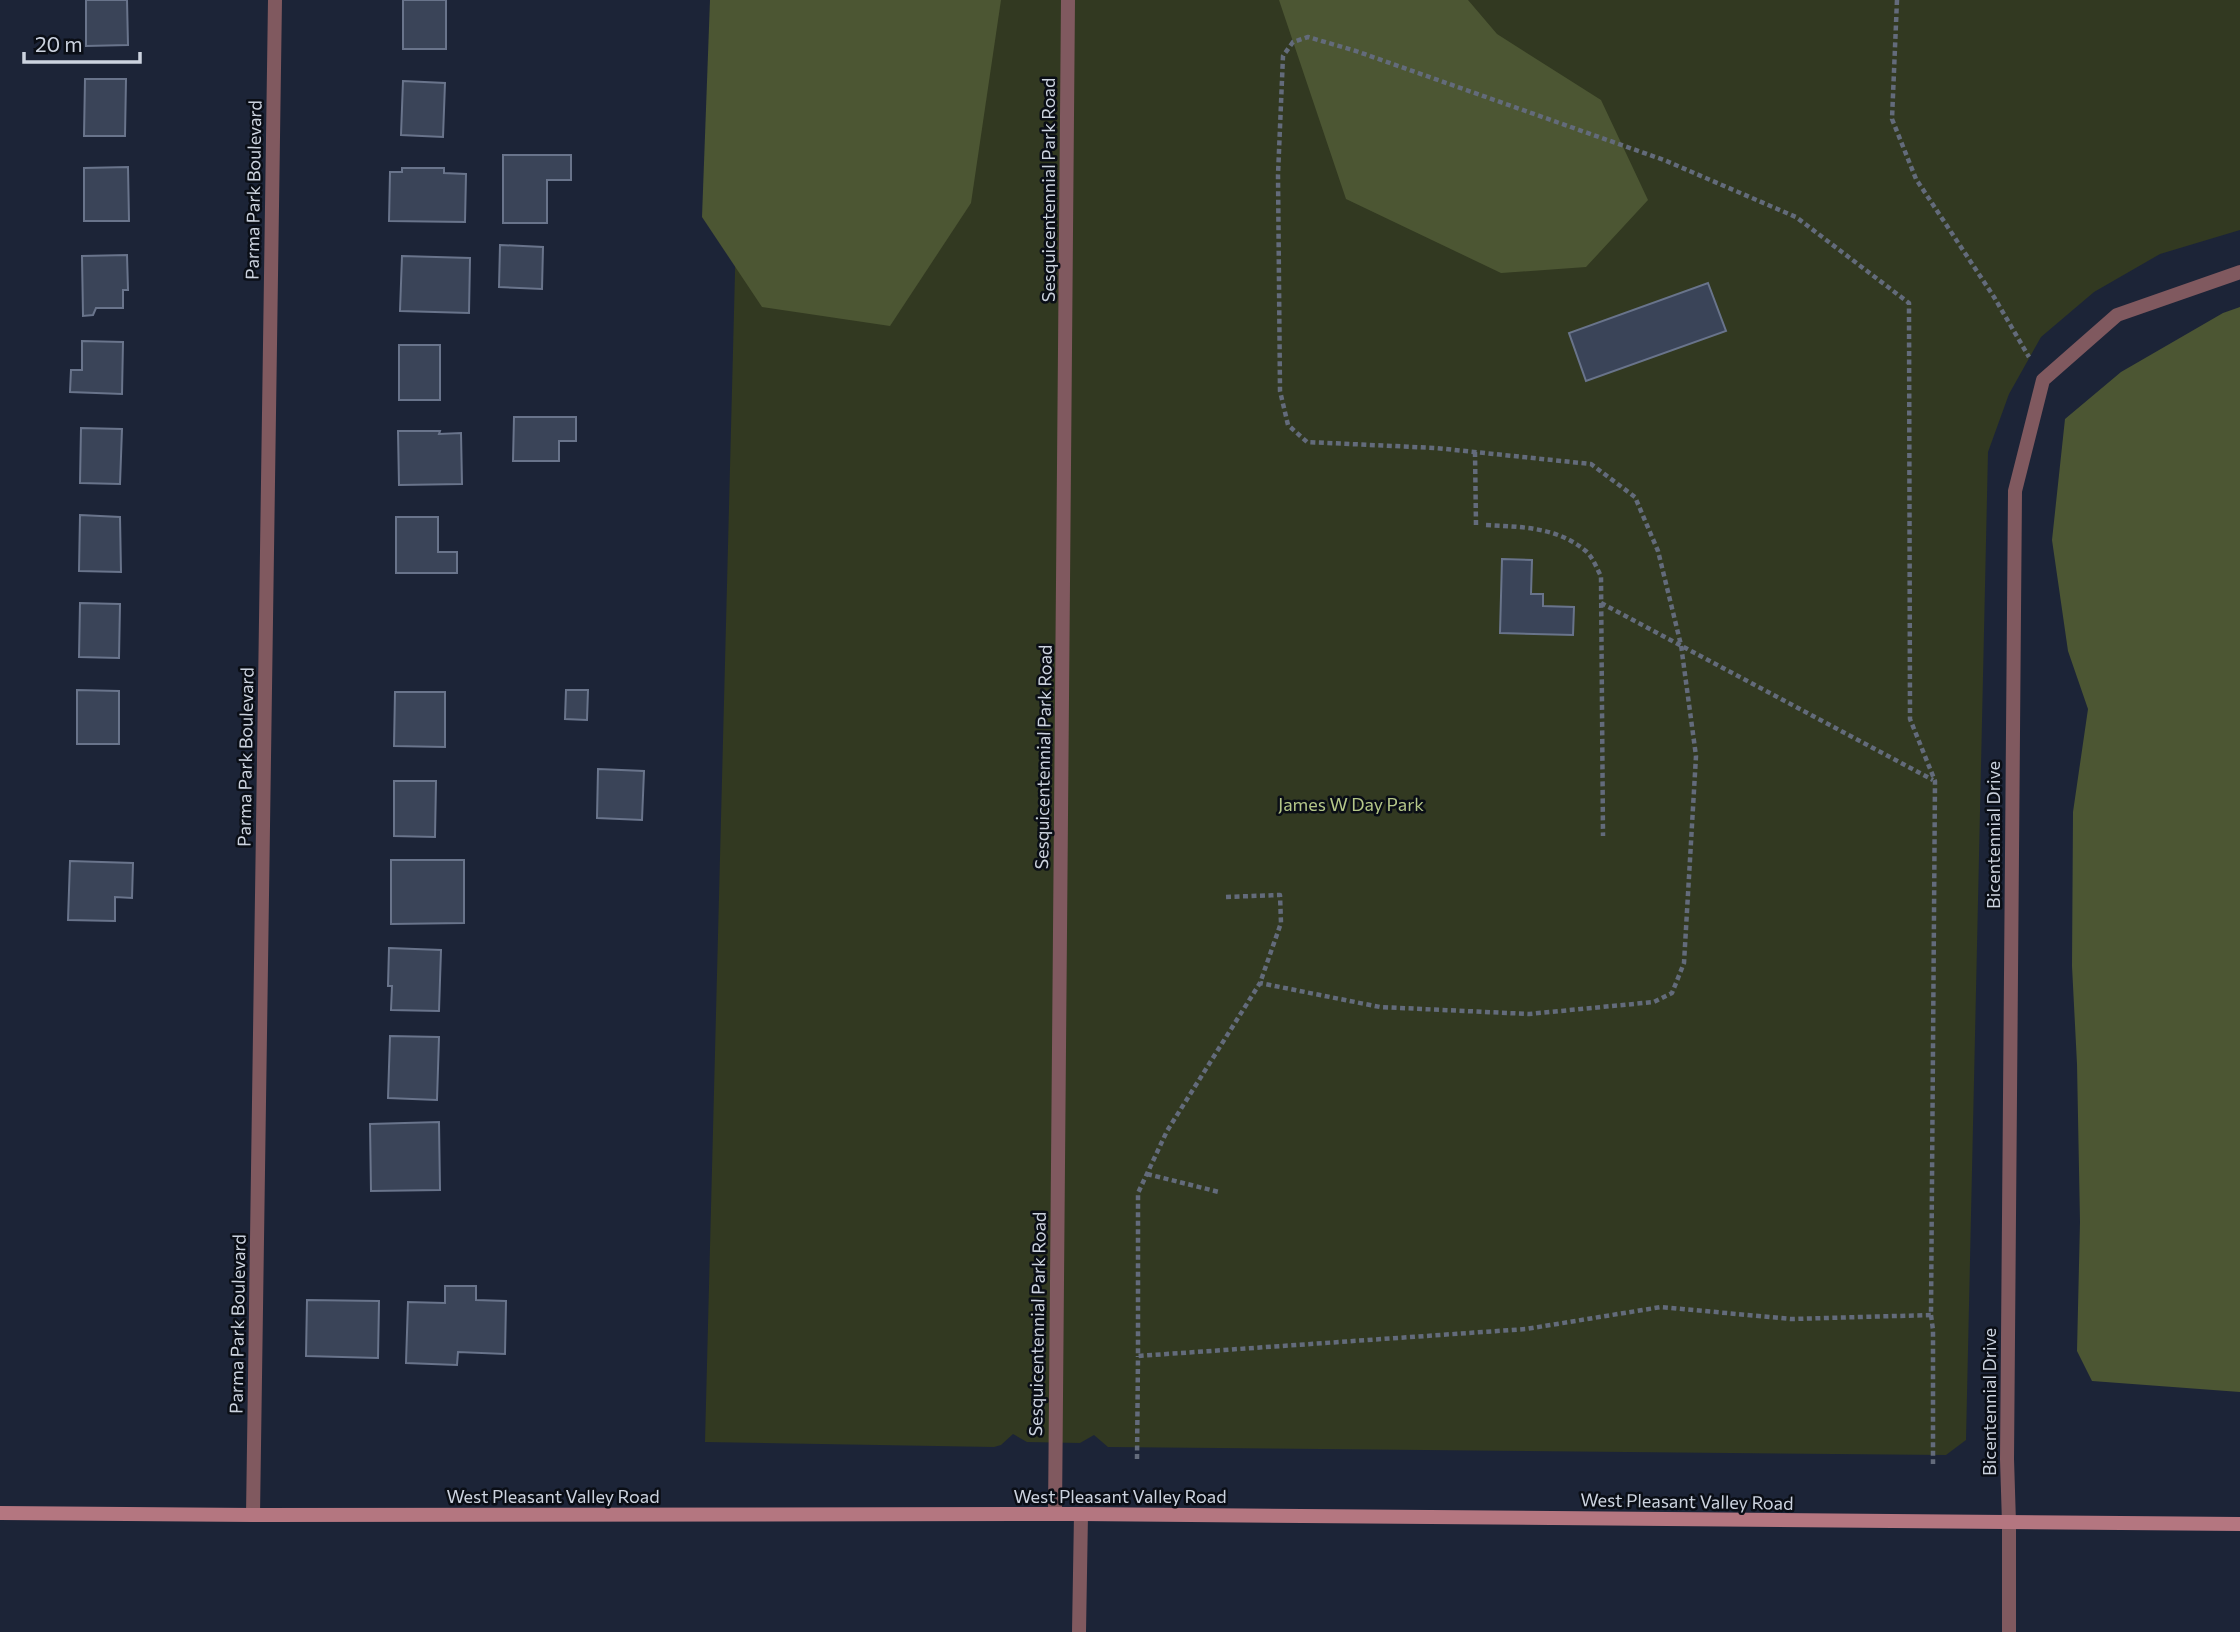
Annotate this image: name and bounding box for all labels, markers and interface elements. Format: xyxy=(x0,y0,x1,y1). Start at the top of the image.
scale bar xyxy=(24,21,140,65)
text: 20 m xyxy=(35,31,83,56)
street label: Sesquicentennial Park Road xyxy=(1037,78,1059,302)
street label: Parma Park Boulevard xyxy=(240,100,266,280)
street label: Sesquicentennial Park Road xyxy=(1030,644,1056,870)
street label: Parma Park Boulevard xyxy=(232,667,258,847)
street label: Bicentennial Drive xyxy=(1982,761,2004,909)
park label: James W Day Park xyxy=(1278,793,1424,815)
street label: Sesquicentennial Park Road xyxy=(1024,1211,1050,1437)
street label: Parma Park Boulevard xyxy=(224,1234,250,1414)
street label: Bicentennial Drive xyxy=(1978,1328,2000,1476)
street label: West Pleasant Valley Road xyxy=(446,1485,660,1507)
street label: West Pleasant Valley Road xyxy=(1013,1485,1227,1507)
street label: West Pleasant Valley Road xyxy=(1580,1488,1794,1514)

